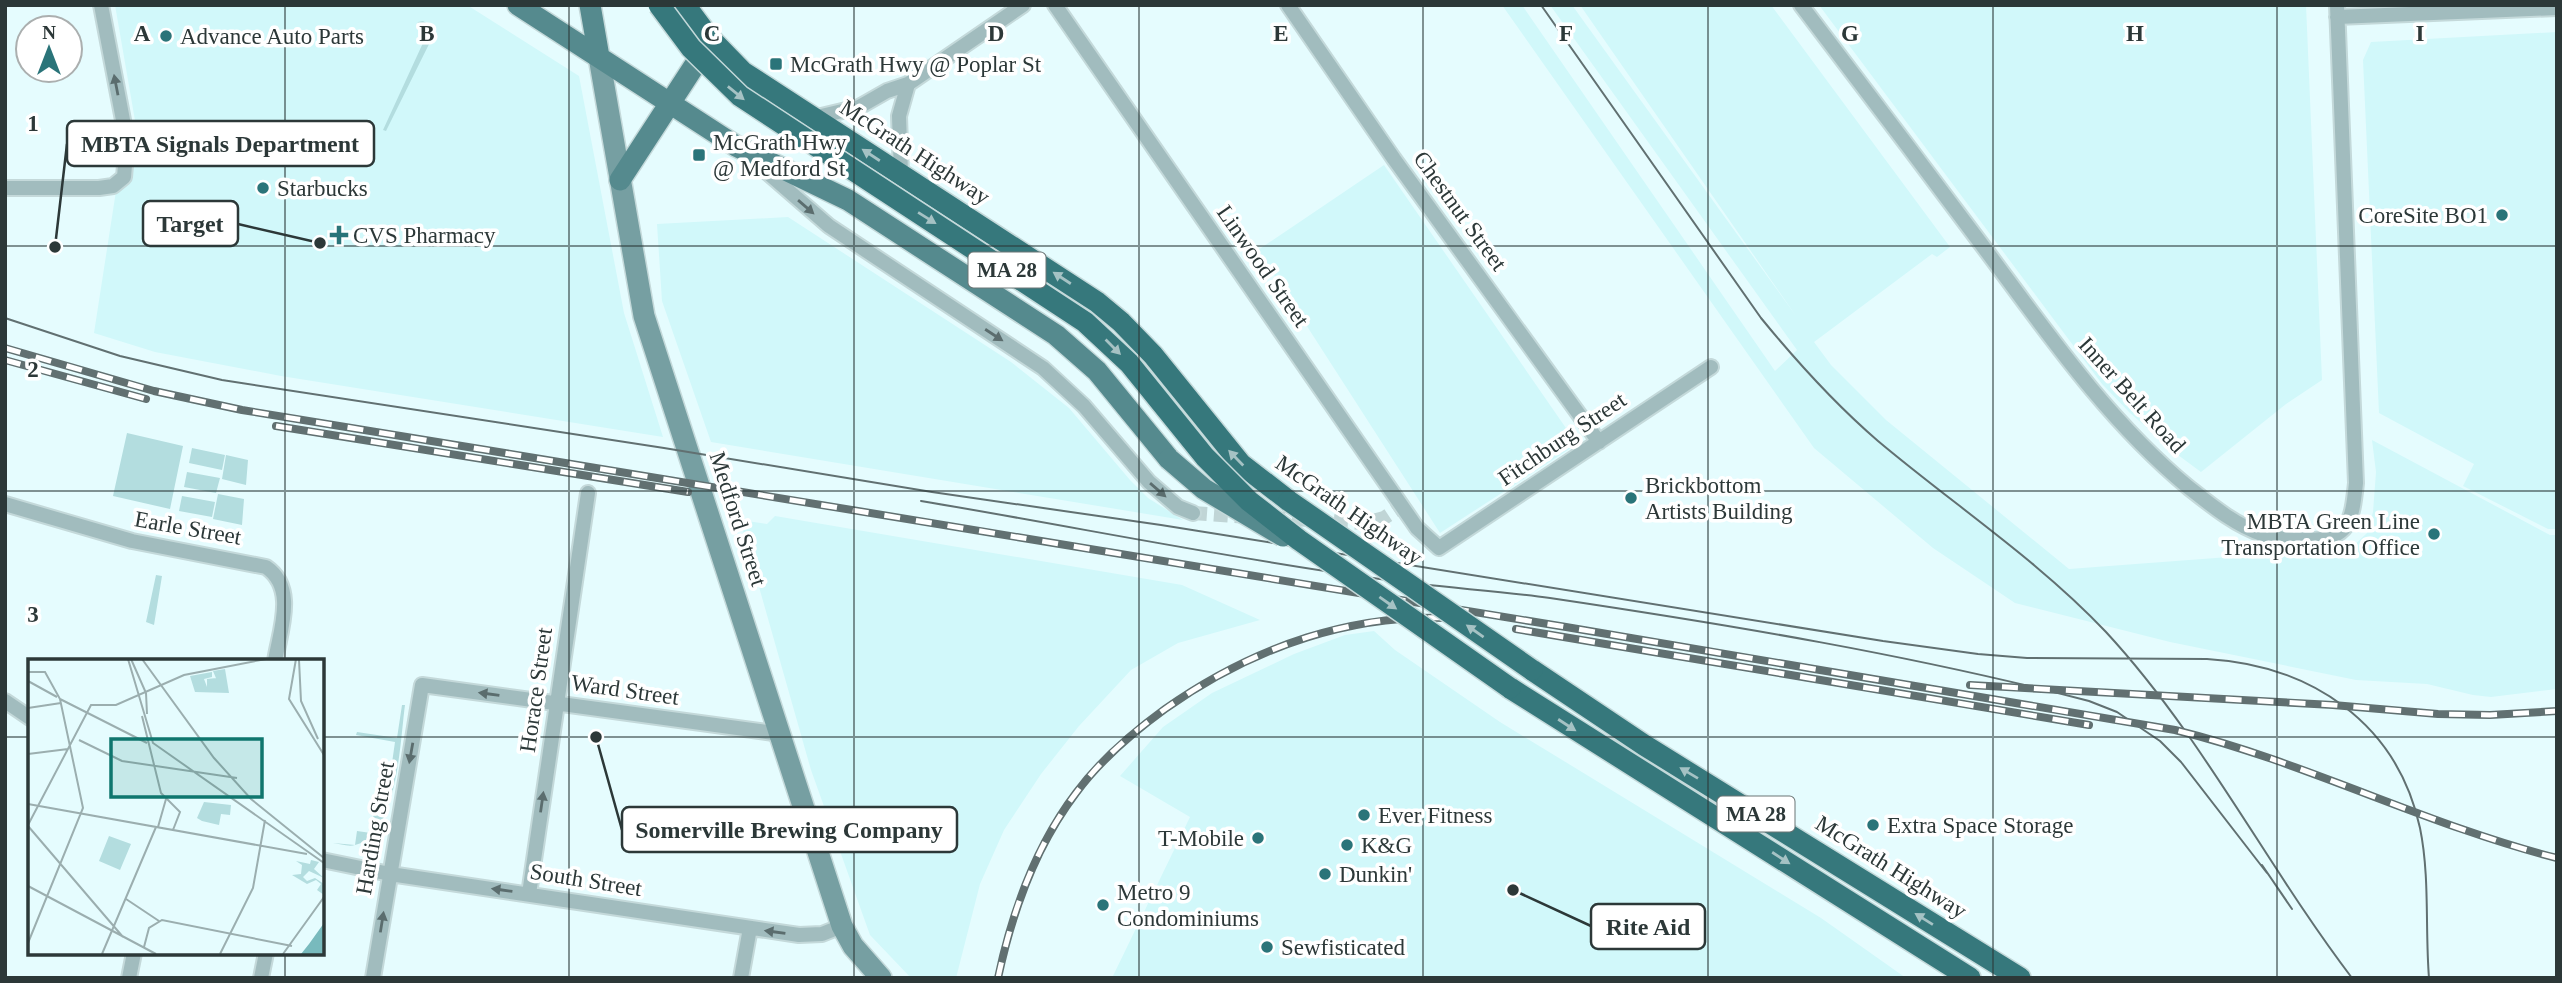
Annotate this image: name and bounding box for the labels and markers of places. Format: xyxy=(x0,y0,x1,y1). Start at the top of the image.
place label: Advance Auto Parts xyxy=(180,24,364,49)
marker: Advance Auto Parts xyxy=(158,28,174,44)
place label: McGrath Hwy @ Poplar St xyxy=(790,52,1042,77)
marker: McGrath Hwy @ Poplar St xyxy=(768,56,784,72)
callout: MBTA Signals Department xyxy=(67,121,374,166)
place label: McGrath Hwy @ Medford St xyxy=(713,130,847,181)
marker: McGrath Hwy @ Medford St xyxy=(691,147,707,163)
place label: Starbucks xyxy=(277,176,368,201)
marker: Starbucks xyxy=(255,180,271,196)
callout: Target xyxy=(143,201,238,246)
place label: CoreSite BO1 xyxy=(2358,203,2488,228)
marker: CoreSite BO1 xyxy=(2494,207,2510,223)
place label: CVS Pharmacy xyxy=(353,223,496,248)
marker: CVS Pharmacy xyxy=(331,227,347,243)
place label: Brickbottom Artists Building xyxy=(1645,473,1793,524)
marker: Brickbottom Artists Building xyxy=(1623,490,1639,506)
place label: MBTA Green Line Transportation Office xyxy=(2221,509,2420,560)
marker: MBTA Green Line Transportation Office xyxy=(2426,526,2442,542)
place label: Ever Fitness xyxy=(1378,803,1492,828)
callout: Somerville Brewing Company xyxy=(622,807,957,852)
marker: Ever Fitness xyxy=(1356,807,1372,823)
place label: Extra Space Storage xyxy=(1887,813,2073,838)
marker: Extra Space Storage xyxy=(1865,817,1881,833)
place label: T-Mobile xyxy=(1158,826,1244,851)
marker: T-Mobile xyxy=(1250,830,1266,846)
place label: K&G xyxy=(1361,833,1412,858)
marker: K&G xyxy=(1339,837,1355,853)
place label: Dunkin' xyxy=(1339,862,1412,887)
marker: Dunkin' xyxy=(1317,866,1333,882)
place label: Metro 9 Condominiums xyxy=(1117,880,1259,931)
marker: Metro 9 Condominiums xyxy=(1095,897,1111,913)
callout: Rite Aid xyxy=(1591,904,1705,949)
place label: Sewfisticated xyxy=(1281,935,1405,960)
marker: Sewfisticated xyxy=(1259,939,1275,955)

